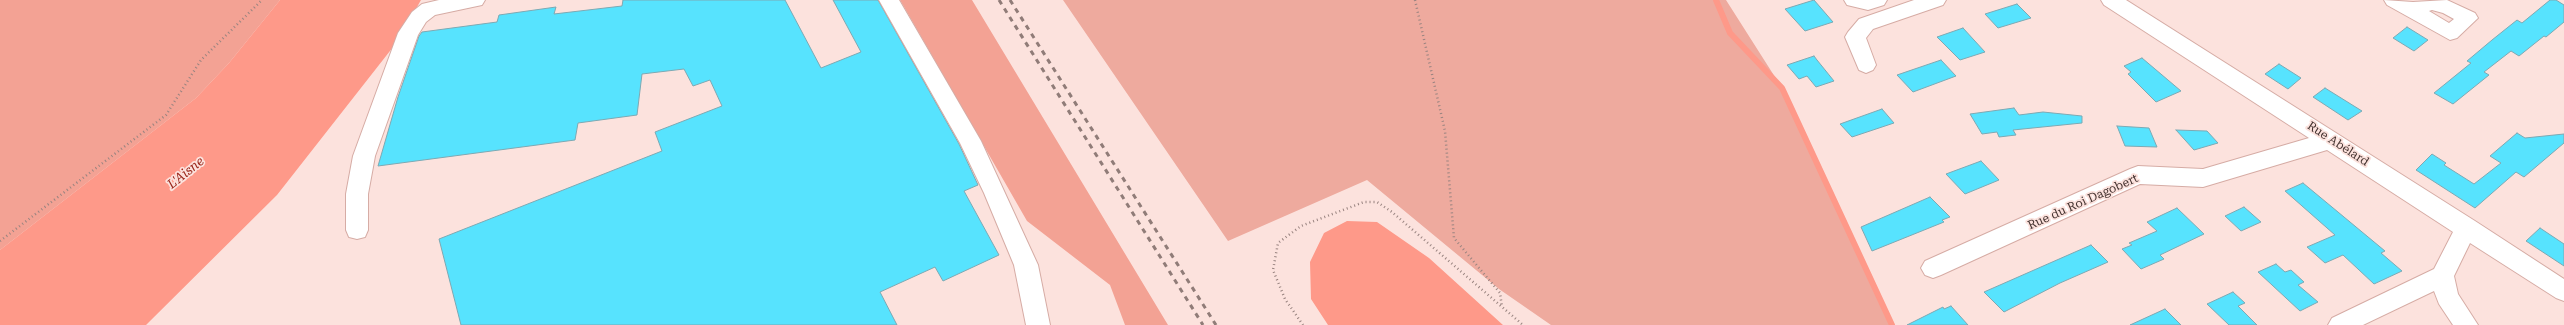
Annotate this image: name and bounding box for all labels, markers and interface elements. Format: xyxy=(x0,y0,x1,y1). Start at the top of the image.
street label: Rue Abélard xyxy=(2304,119,2372,169)
water label: L'Aisne xyxy=(165,154,207,192)
street label: Rue du Roi Dagobert xyxy=(2026,171,2140,233)

